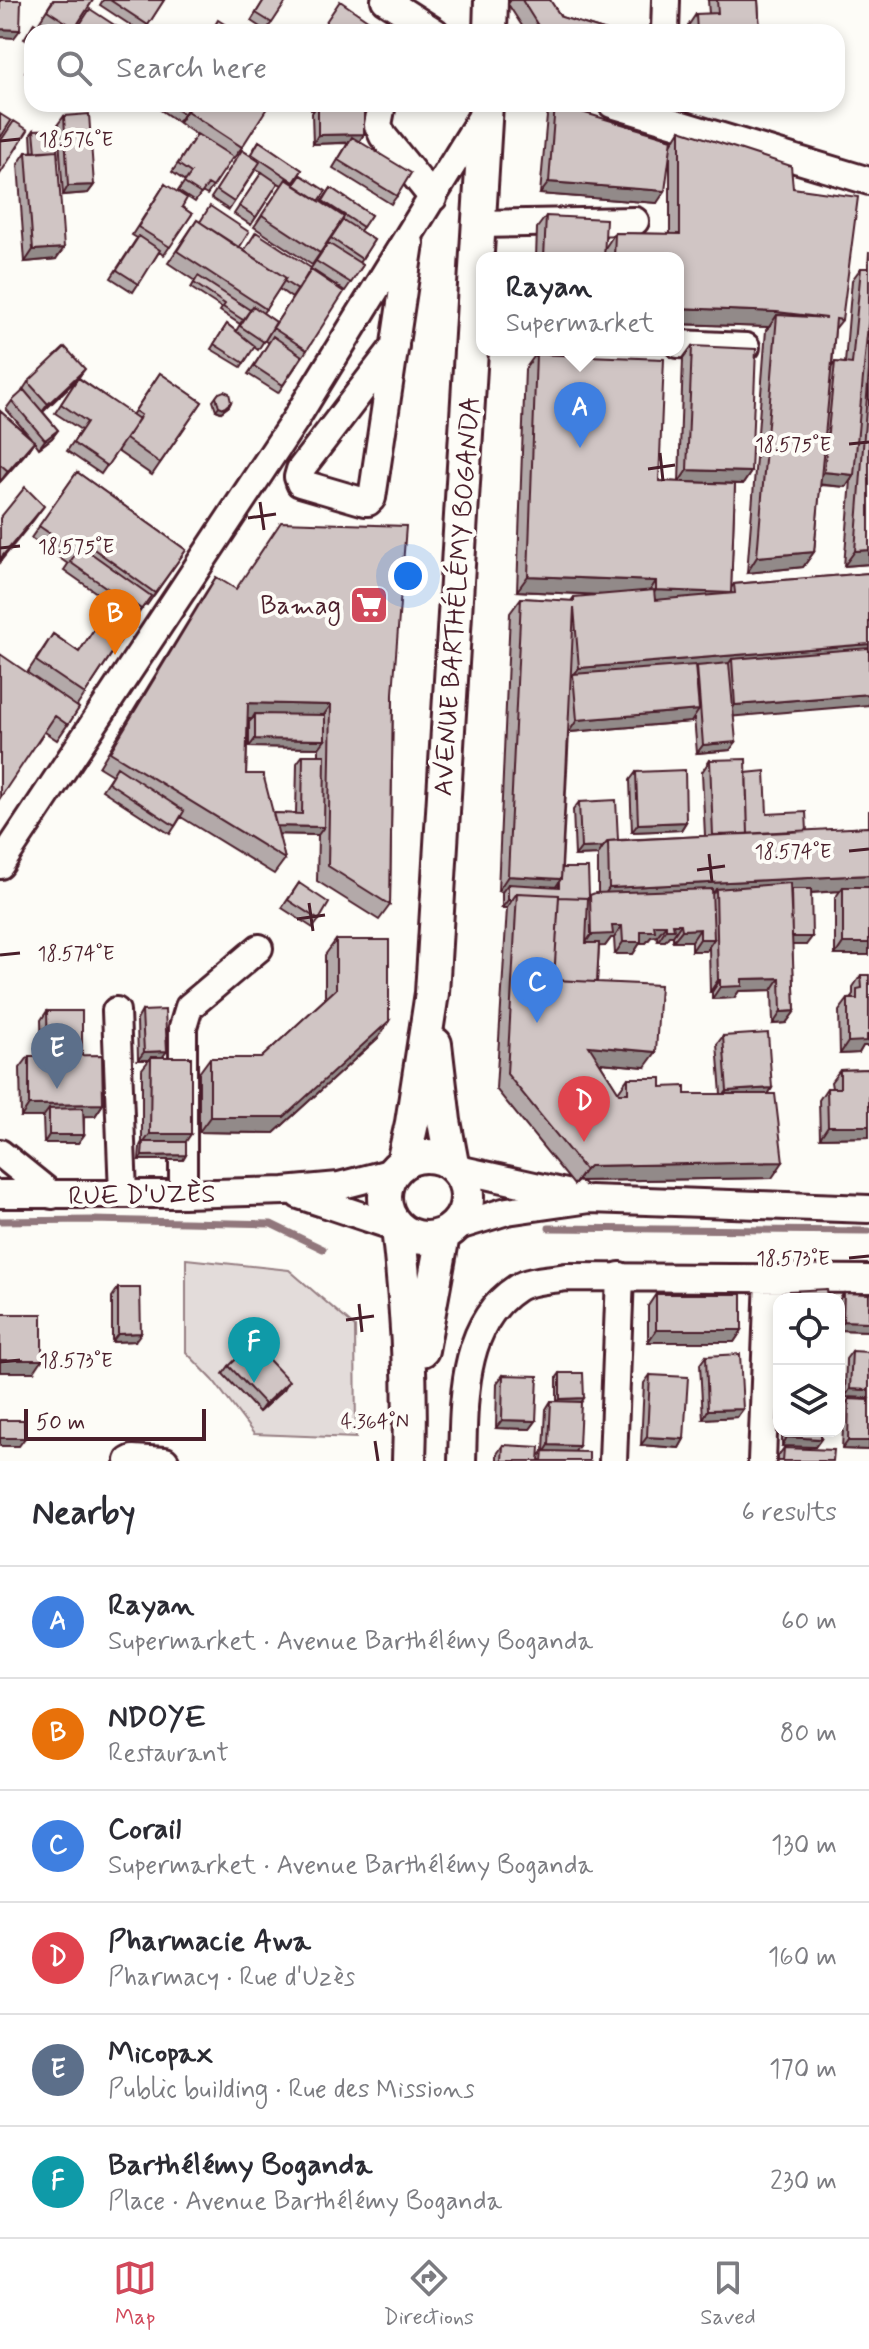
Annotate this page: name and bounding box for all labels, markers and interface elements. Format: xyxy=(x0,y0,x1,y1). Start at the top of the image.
search box xyxy=(24,24,845,112)
icon: search xyxy=(52,46,96,90)
text: Search here xyxy=(116,49,267,88)
text: 18.576°E xyxy=(39,127,113,154)
popup xyxy=(476,252,684,356)
text: Rayan xyxy=(506,268,592,307)
text: Supermarket xyxy=(506,307,654,341)
pin: A xyxy=(554,382,606,448)
street label: AVENUE BARTHÉLÉMY BOGANDA xyxy=(425,395,489,797)
text: 18.575°E xyxy=(755,432,831,459)
text: 18.575°E xyxy=(38,534,114,561)
your location xyxy=(388,556,428,596)
supermarket icon: Bamag xyxy=(348,584,390,626)
pin: B xyxy=(89,589,141,655)
place label: Bamag xyxy=(260,590,341,626)
text: 18.574°E xyxy=(755,839,831,866)
text: 18.574°E xyxy=(38,941,114,968)
pin: C xyxy=(511,957,563,1023)
pin: E xyxy=(31,1023,83,1089)
pin: D xyxy=(558,1076,610,1142)
street label: RUE D'UZÈS xyxy=(68,1178,216,1214)
text: 18.573°E xyxy=(756,1246,830,1273)
map controls xyxy=(773,1293,845,1437)
button: locate xyxy=(773,1293,845,1365)
pin: F xyxy=(228,1317,280,1383)
text: 18.573°E xyxy=(39,1348,113,1375)
button: layers xyxy=(773,1365,845,1437)
scale bar xyxy=(24,1405,206,1441)
text: 50 m xyxy=(36,1409,85,1437)
text: 4.364°N xyxy=(341,1409,409,1436)
text: Nearby xyxy=(32,1491,136,1536)
text: 6 results xyxy=(742,1496,837,1530)
text: Rayan xyxy=(108,1586,194,1625)
text: A xyxy=(49,1605,67,1639)
text: 60 m xyxy=(781,1605,837,1639)
text: Supermarket · Avenue Barthélémy Boganda xyxy=(108,1625,593,1659)
text: NDOYE xyxy=(108,1698,206,1737)
text: B xyxy=(50,1717,66,1751)
text: 80 m xyxy=(780,1717,837,1751)
text: Restaurant xyxy=(108,1737,229,1771)
text: Corail xyxy=(108,1810,181,1849)
text: C xyxy=(49,1829,67,1863)
text: 130 m xyxy=(771,1829,837,1863)
text: Supermarket · Avenue Barthélémy Boganda xyxy=(108,1849,593,1883)
text: Pharmacie Awa xyxy=(108,1922,311,1961)
text: D xyxy=(49,1941,67,1975)
text: 160 m xyxy=(768,1941,837,1975)
text: Pharmacy · Rue d'Uzès xyxy=(108,1961,355,1995)
text: Micopax xyxy=(108,2034,213,2073)
text: E xyxy=(50,2053,66,2087)
text: 170 m xyxy=(769,2053,837,2087)
text: Public building · Rue des Missions xyxy=(108,2073,475,2107)
text: Barthélémy Boganda xyxy=(108,2146,372,2185)
text: F xyxy=(51,2165,65,2199)
text: 230 m xyxy=(770,2165,837,2199)
text: Place · Avenue Barthélémy Boganda xyxy=(108,2185,502,2219)
tab: Map xyxy=(113,2256,157,2332)
tab: Directions xyxy=(383,2256,474,2332)
tab: Saved xyxy=(700,2256,756,2332)

